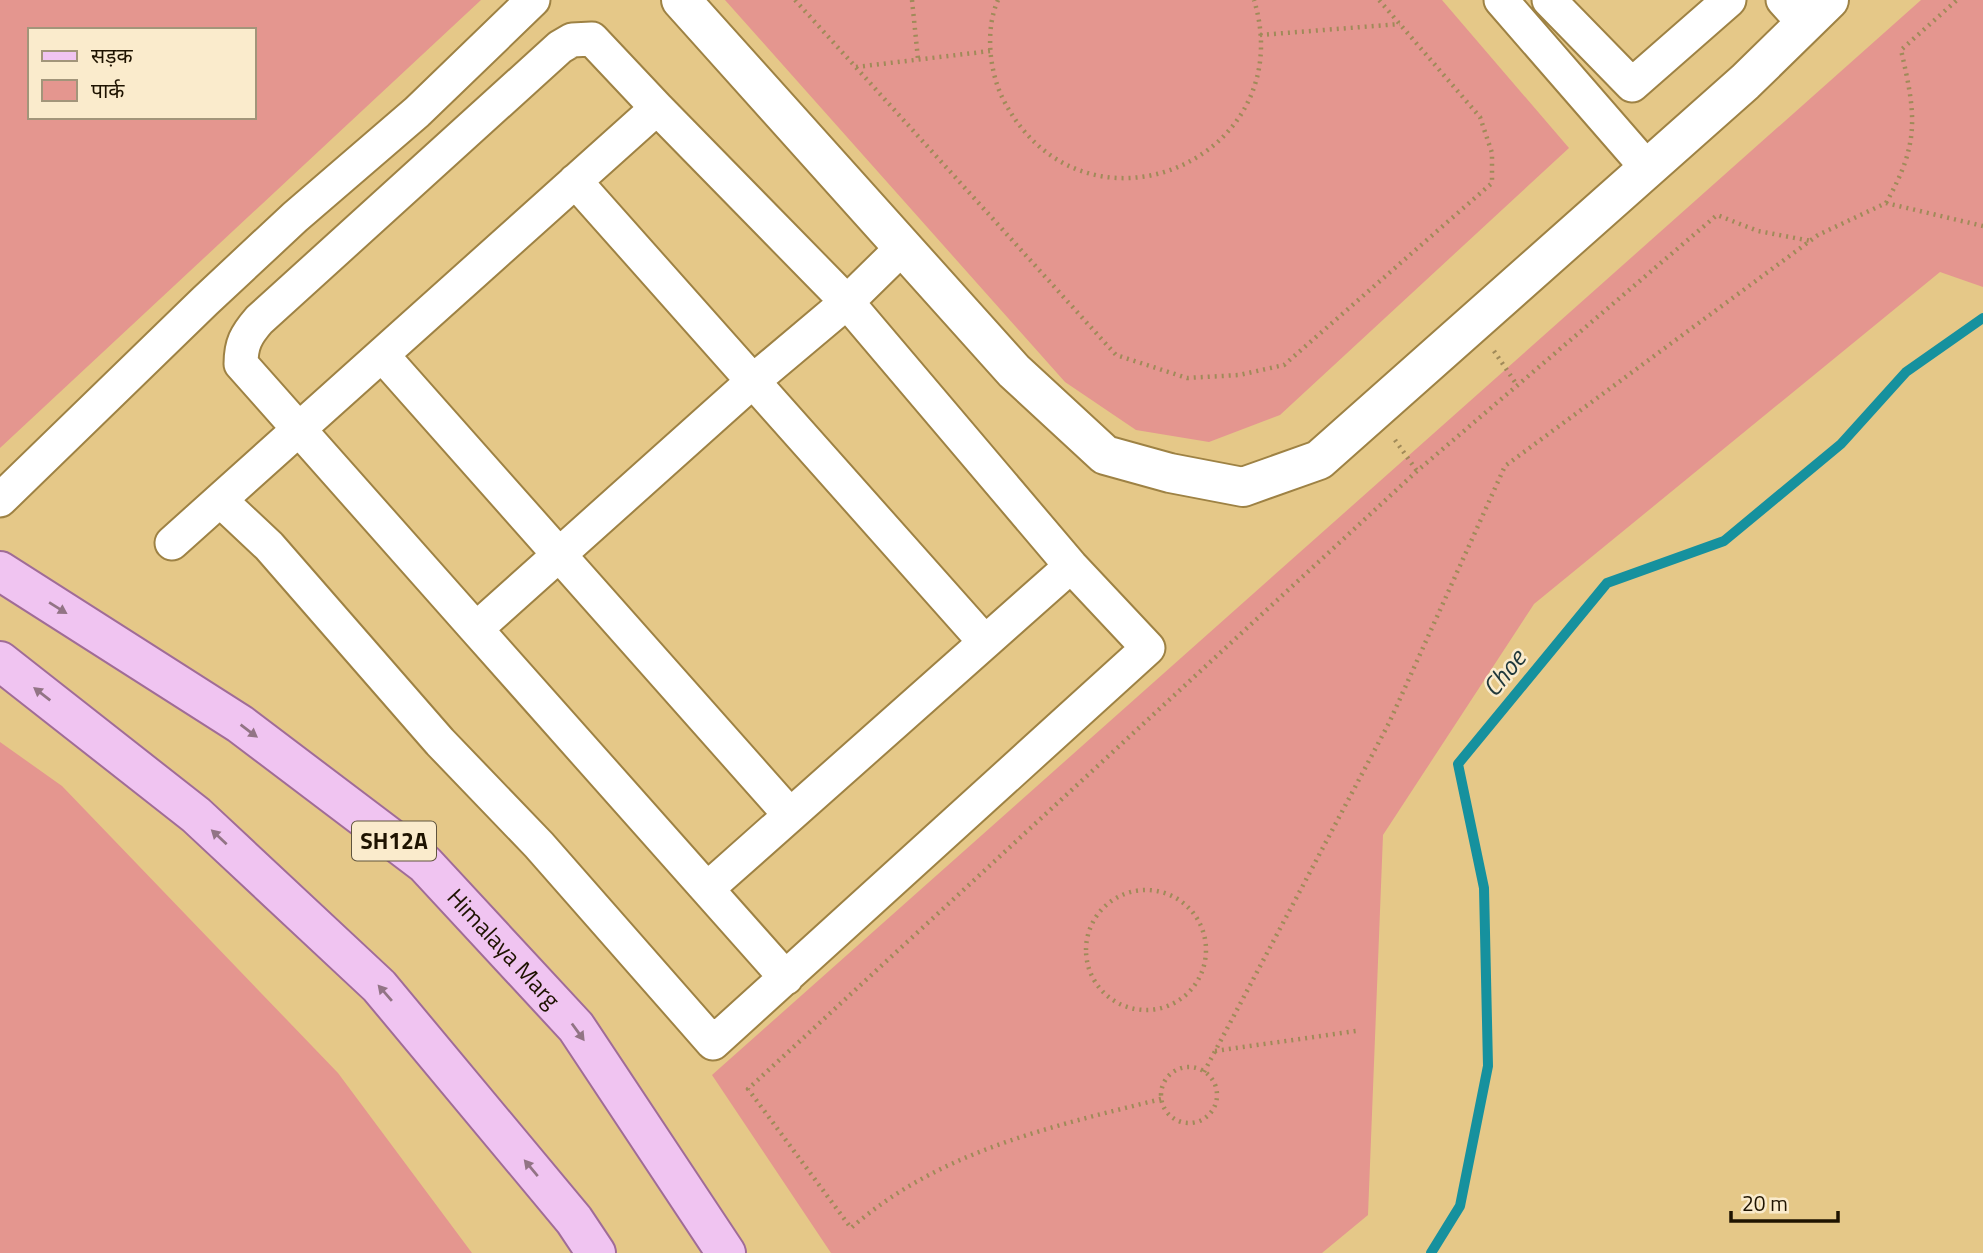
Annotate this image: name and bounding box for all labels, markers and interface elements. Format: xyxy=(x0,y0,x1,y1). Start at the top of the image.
legend xyxy=(28,28,256,119)
text: सड़क xyxy=(91,39,133,71)
text: पार्क xyxy=(91,74,125,106)
one-way arrow xyxy=(48,601,67,614)
water label: Choe xyxy=(1472,639,1536,705)
one-way arrow xyxy=(34,687,52,702)
one-way arrow xyxy=(240,723,258,737)
road number: SH12A xyxy=(352,821,436,860)
one-way arrow xyxy=(211,828,228,845)
street label: Himalaya Marg xyxy=(439,880,569,1016)
one-way arrow xyxy=(377,984,393,1002)
one-way arrow xyxy=(571,1023,585,1041)
one-way arrow xyxy=(524,1159,539,1176)
scale bar xyxy=(1731,1180,1838,1224)
text: 20 m xyxy=(1742,1187,1788,1219)

